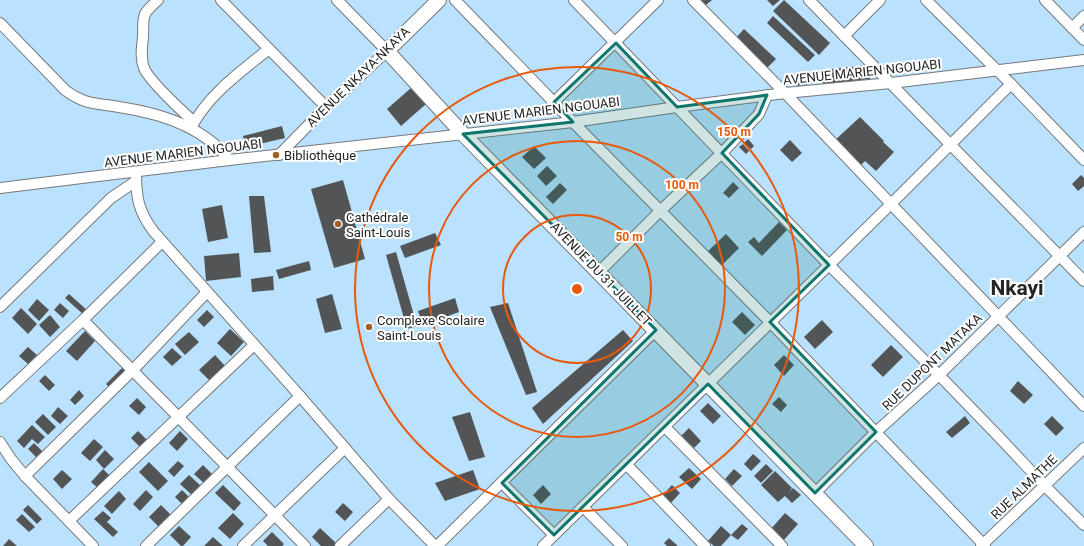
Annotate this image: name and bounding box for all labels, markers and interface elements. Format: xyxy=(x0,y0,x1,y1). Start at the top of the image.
street label: AVENUE NKAYA-NKAYA xyxy=(303,23,413,130)
street label: AVENUE MARIEN NGOUABI xyxy=(782,56,942,88)
street label: AVENUE MARIEN NGOUABI xyxy=(461,94,621,128)
text: 150 m xyxy=(717,125,751,139)
street label: AVENUE MARIEN NGOUABI xyxy=(103,136,263,170)
place label: Bibliothèque xyxy=(284,148,356,163)
marker: Bibliothèque xyxy=(271,150,281,160)
text: 100 m xyxy=(665,178,699,192)
place label: Cathédrale Saint-Louis xyxy=(346,210,411,240)
marker: Cathédrale Saint-Louis xyxy=(333,219,343,229)
street label: AVENUE DU 31 JUILLET xyxy=(548,219,655,329)
text: 50 m xyxy=(615,230,643,244)
district label: Nkayi xyxy=(990,276,1044,300)
centre of rings xyxy=(570,282,584,296)
street label: RUE DUPONT MATAKA xyxy=(879,310,985,413)
place label: Complexe Scolaire Saint-Louis xyxy=(377,313,485,343)
marker: Complexe Scolaire Saint-Louis xyxy=(364,322,374,332)
street label: RUE ALMATHE xyxy=(988,452,1060,522)

